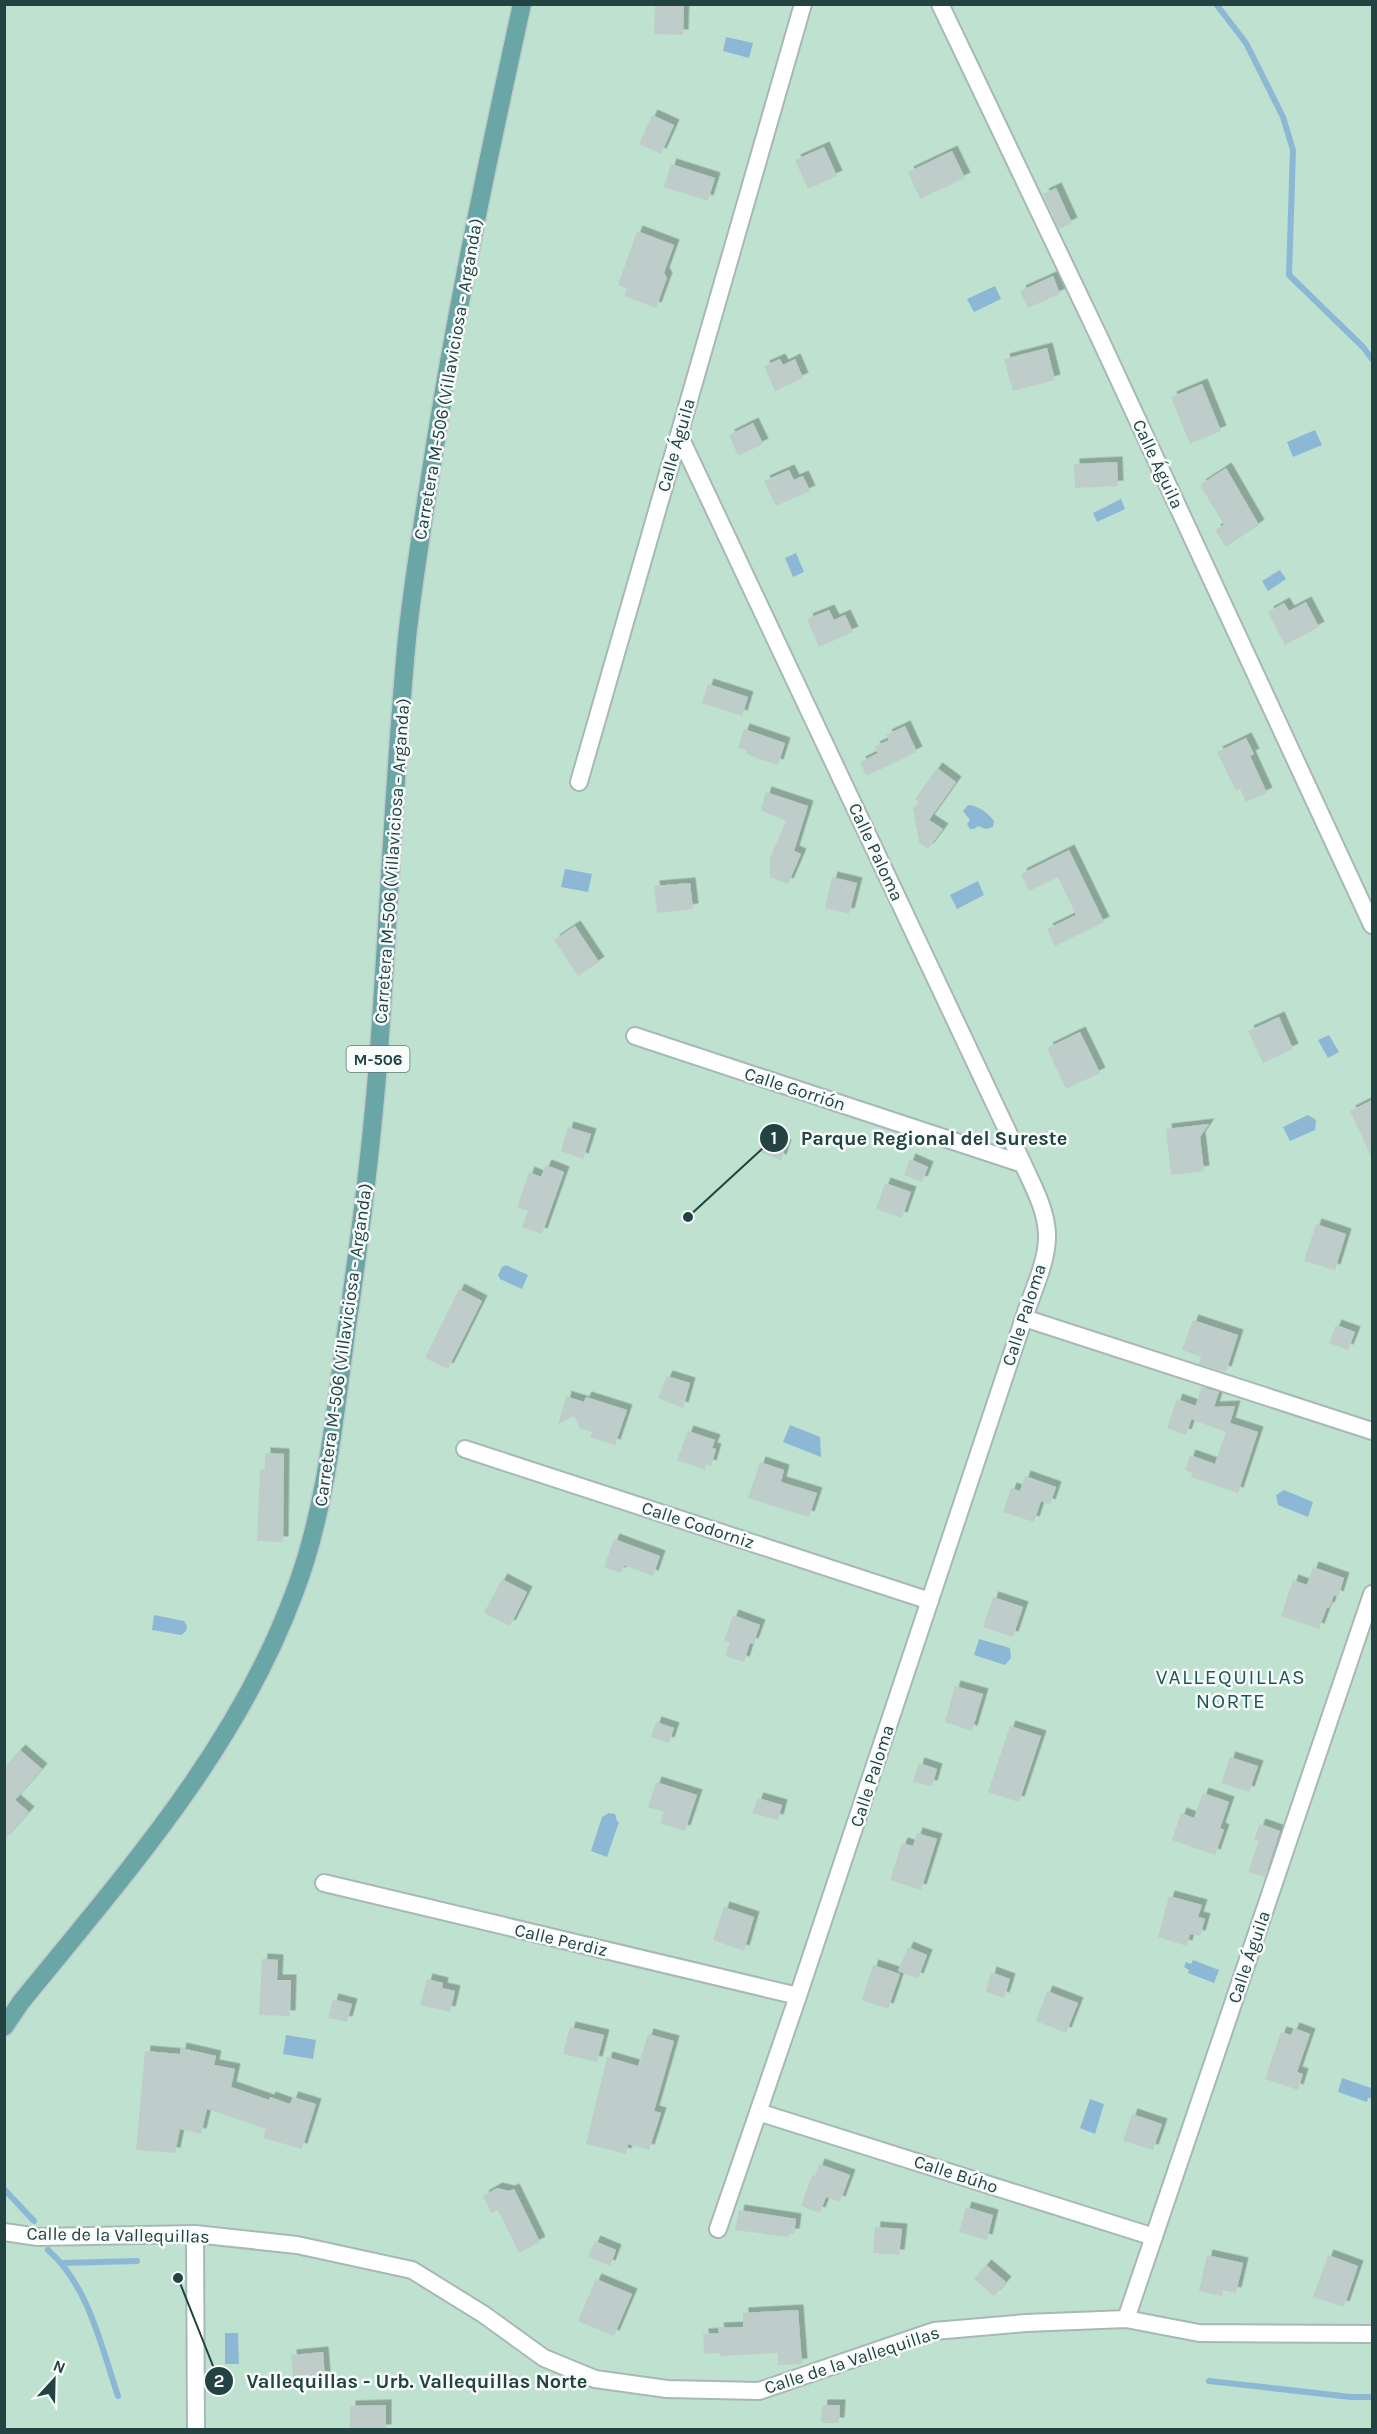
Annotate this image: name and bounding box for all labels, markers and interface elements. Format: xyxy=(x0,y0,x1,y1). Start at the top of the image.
street label: Carretera M-506 (Villaviciosa - Arganda) xyxy=(409,216,487,542)
street label: Calle Águila xyxy=(651,395,700,494)
street label: Calle Águila xyxy=(1128,415,1189,512)
street label: Carretera M-506 (Villaviciosa - Arganda) xyxy=(370,697,414,1025)
street label: Calle Paloma xyxy=(844,799,908,905)
road number: M-506 xyxy=(346,1046,410,1072)
street label: Calle Gorrión xyxy=(742,1062,848,1116)
callout: Parque Regional del Sureste xyxy=(759,1119,1079,1157)
text: 1 xyxy=(771,1127,777,1149)
text: Parque Regional del Sureste xyxy=(801,1127,1067,1150)
street label: Carretera M-506 (Villaviciosa - Arganda) xyxy=(309,1182,377,1508)
street label: Calle Paloma xyxy=(997,1261,1051,1369)
street label: Calle Codorniz xyxy=(639,1496,757,1554)
district label: VALLEQUILLAS NORTE xyxy=(1156,1665,1306,1713)
street label: Calle Paloma xyxy=(845,1722,899,1830)
street label: Calle Águila xyxy=(1222,1908,1275,2006)
street label: Calle Perdiz xyxy=(512,1919,610,1961)
street label: Calle Búho xyxy=(911,2150,1001,2198)
street label: Calle de la Vallequillas xyxy=(26,2222,210,2248)
street label: Calle de la Vallequillas xyxy=(762,2321,942,2399)
north arrow xyxy=(24,2350,84,2410)
text: N xyxy=(51,2356,68,2378)
callout: Vallequillas - Urb. Vallequillas Norte xyxy=(204,2362,599,2400)
text: 2 xyxy=(214,2370,224,2392)
text: Vallequillas - Urb. Vallequillas Norte xyxy=(247,2370,587,2393)

